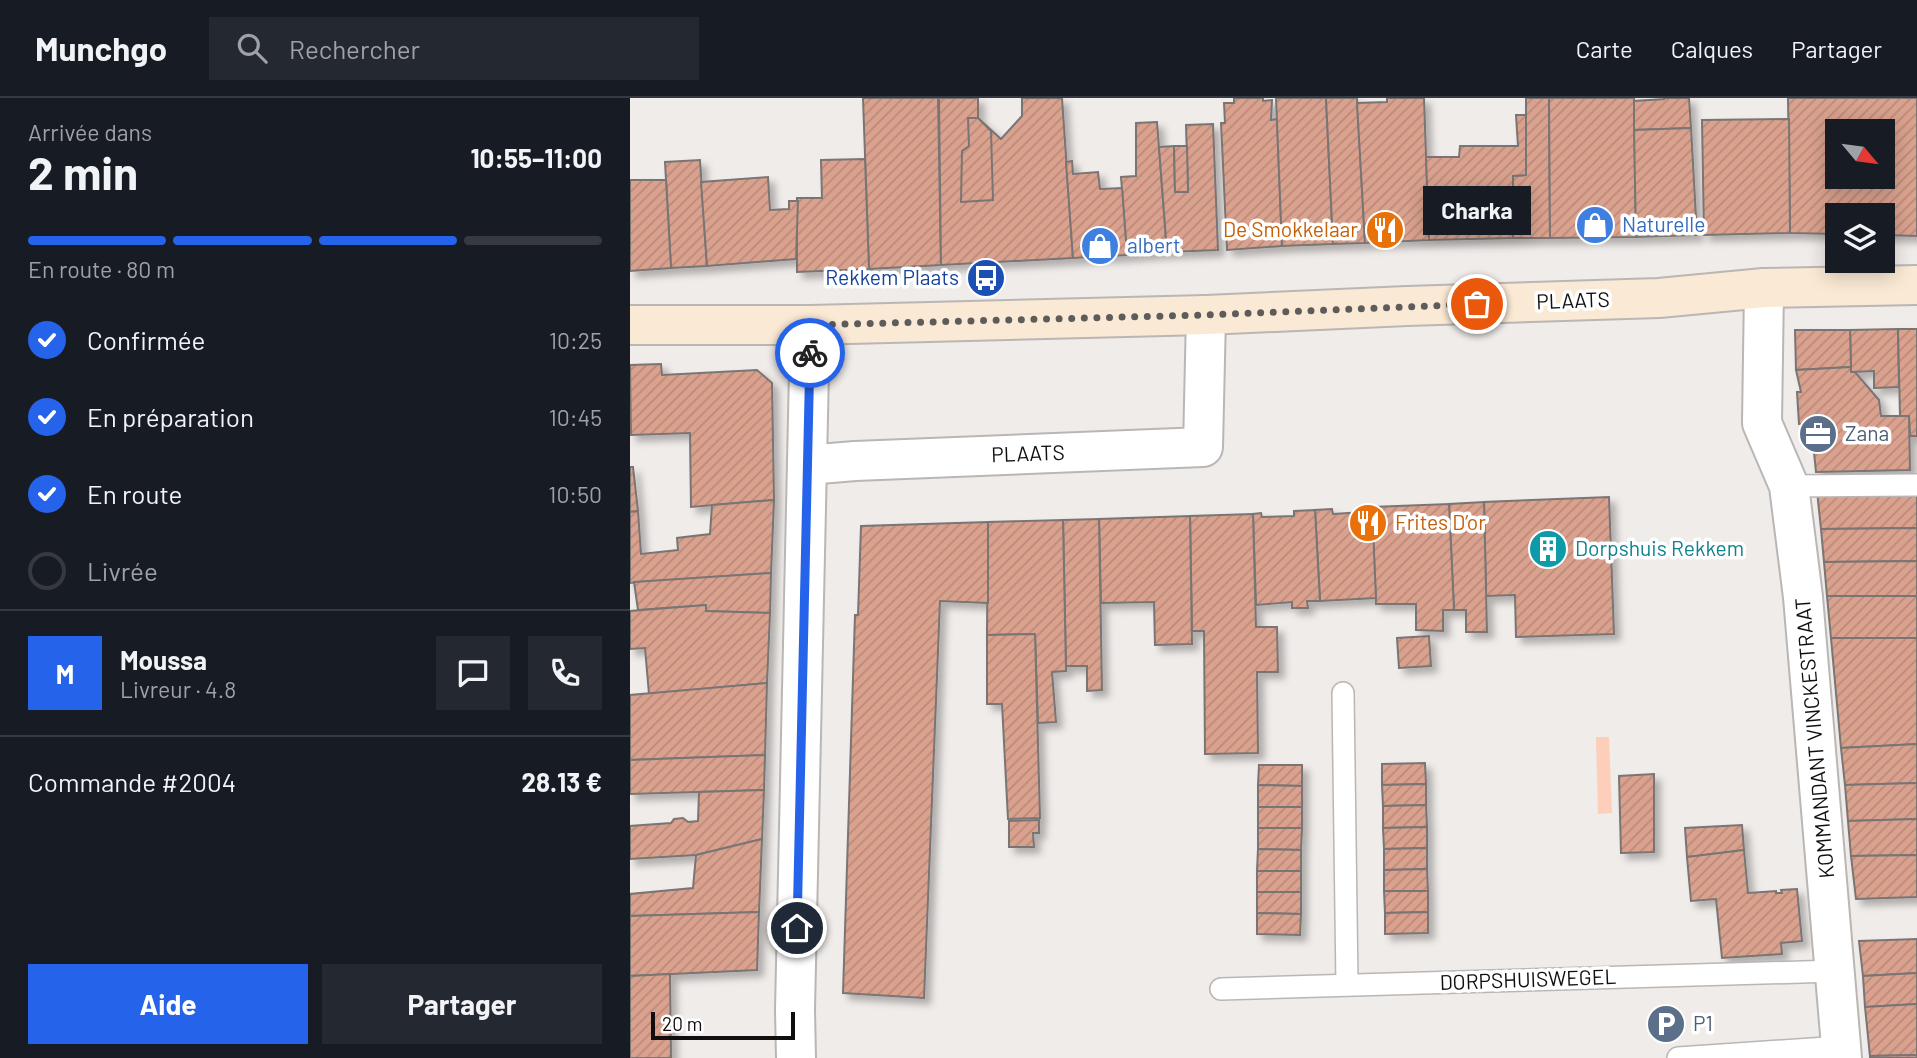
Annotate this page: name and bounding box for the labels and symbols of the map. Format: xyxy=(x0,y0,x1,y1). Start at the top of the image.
north arrow xyxy=(1825,119,1895,189)
callout: Charka xyxy=(1423,185,1531,234)
shop icon: Naturelle xyxy=(1574,204,1616,246)
restaurant icon: De Smokkelaar xyxy=(1364,209,1406,251)
place label: Naturelle xyxy=(1622,211,1705,236)
place label: De Smokkelaar xyxy=(1223,216,1358,241)
shop icon: albert xyxy=(1079,225,1121,267)
place label: albert xyxy=(1127,232,1181,257)
bus stop icon: Rekkem Plaats xyxy=(965,257,1007,299)
place label: Rekkem Plaats xyxy=(825,264,959,289)
pin xyxy=(1447,274,1507,334)
street label: PLAATS xyxy=(1536,286,1610,313)
courier xyxy=(775,318,845,388)
office icon: Zana xyxy=(1797,413,1839,455)
place label: Zana xyxy=(1845,420,1889,445)
street label: PLAATS xyxy=(991,439,1065,466)
restaurant icon: Frites D’or xyxy=(1347,502,1389,544)
place label: Frites D’or xyxy=(1395,509,1486,534)
building icon: Dorpshuis Rekkem xyxy=(1527,528,1569,570)
place label: Dorpshuis Rekkem xyxy=(1575,535,1744,560)
street label: KOMMANDANT VINCKESTRAAT xyxy=(1789,597,1838,880)
pin xyxy=(767,898,827,958)
street label: DORPSHUISWEGEL xyxy=(1439,963,1617,994)
parking icon: P1 xyxy=(1645,1003,1687,1045)
scale bar xyxy=(651,1009,794,1041)
place label: P1 xyxy=(1693,1010,1713,1035)

